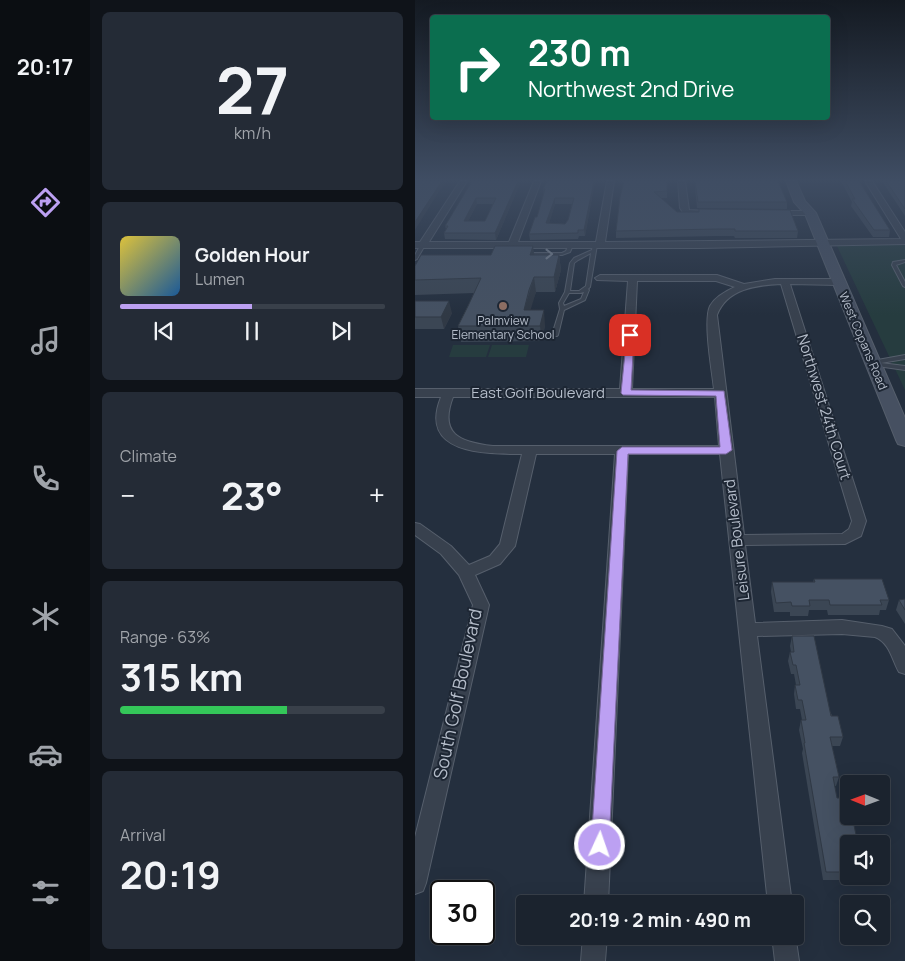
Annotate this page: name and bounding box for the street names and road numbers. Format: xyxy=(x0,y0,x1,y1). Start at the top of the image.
street label: West Copans Road xyxy=(835,289,892,392)
street label: Northwest 24th Court xyxy=(792,331,857,482)
street label: East Golf Boulevard xyxy=(471,382,605,403)
street label: Leisure Boulevard xyxy=(719,478,754,602)
street label: South Golf Boulevard xyxy=(427,606,487,781)

